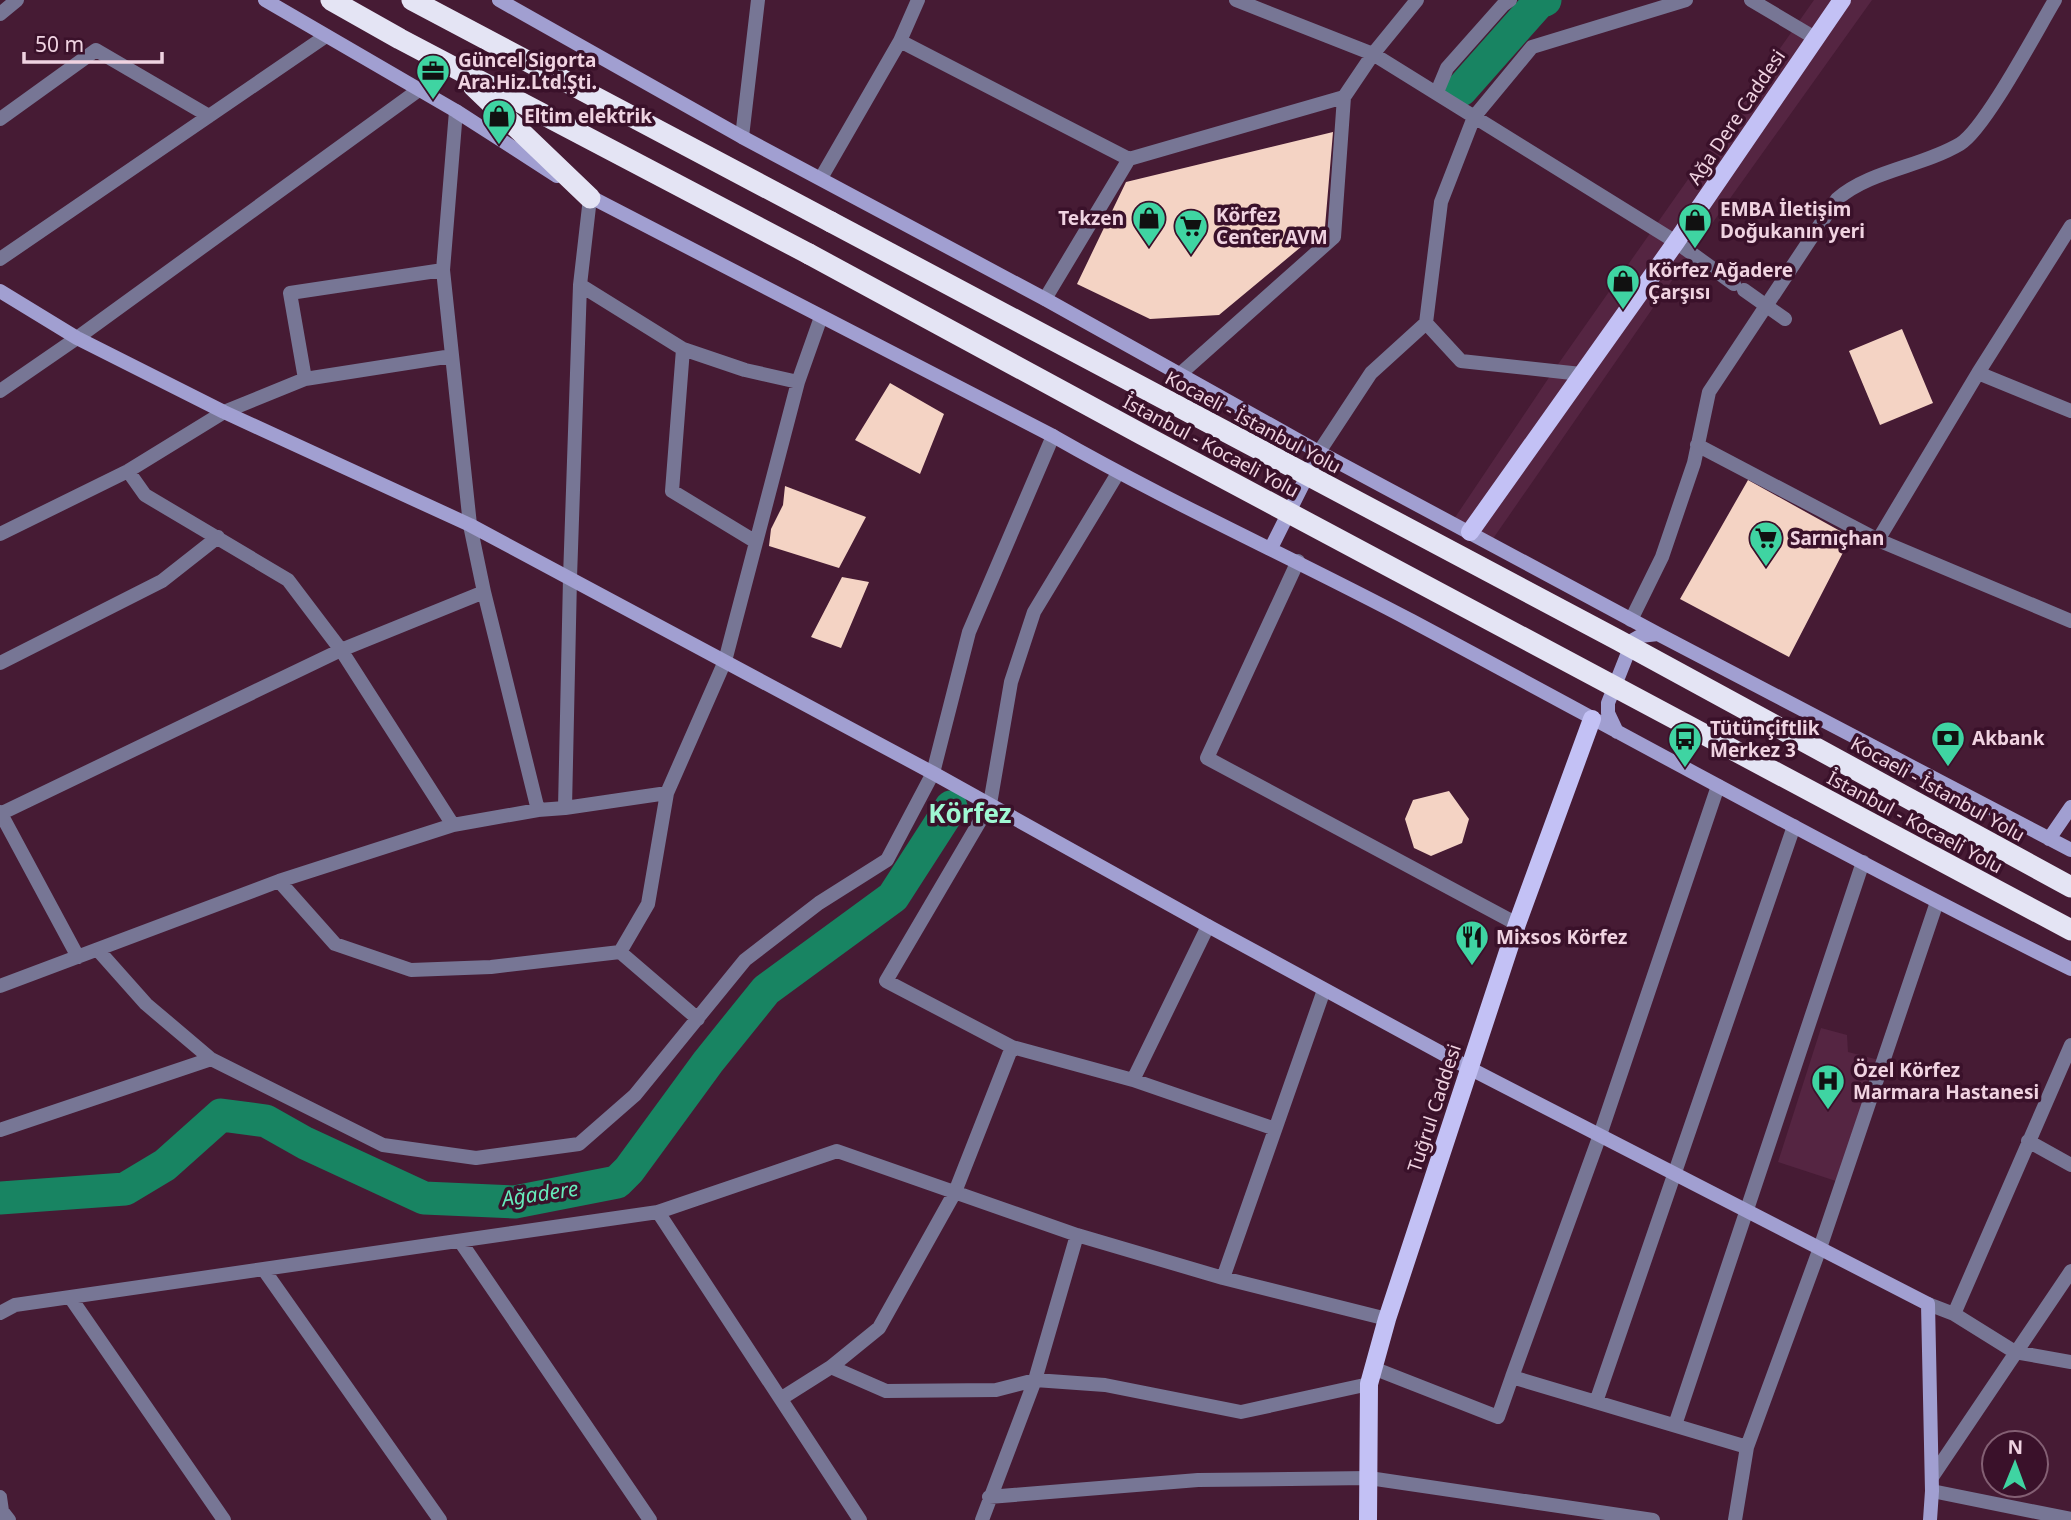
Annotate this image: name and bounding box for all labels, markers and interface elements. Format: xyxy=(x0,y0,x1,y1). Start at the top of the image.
scale bar xyxy=(24,21,163,65)
text: 50 m xyxy=(35,30,84,58)
street label: Ağa Dere Caddesi xyxy=(1681,44,1791,190)
place label: Güncel Sigorta Ara.Hiz.Ltd.Şti. xyxy=(458,47,597,95)
office icon: Güncel Sigorta Ara.Hiz.Ltd.Şti. xyxy=(414,52,452,101)
shop icon: Eltim elektrik xyxy=(480,97,518,146)
place label: Eltim elektrik xyxy=(524,103,652,129)
place label: EMBA İletişim Doğukanın yeri xyxy=(1720,196,1865,244)
shop icon: Tekzen xyxy=(1130,199,1168,248)
shop icon: EMBA İletişim Doğukanın yeri xyxy=(1676,201,1714,250)
place label: Körfez Center AVM xyxy=(1216,202,1328,250)
place label: Tekzen xyxy=(1058,205,1124,231)
supermarket icon: Körfez Center AVM xyxy=(1172,207,1210,256)
place label: Körfez Ağadere Çarşısı xyxy=(1648,257,1793,305)
shop icon: Körfez Ağadere Çarşısı xyxy=(1604,262,1642,311)
street label: Kocaeli - İstanbul Yolu xyxy=(1161,365,1345,479)
street label: İstanbul - Kocaeli Yolu xyxy=(1119,389,1303,503)
supermarket icon: Sarnıçhan xyxy=(1747,519,1785,568)
place label: Sarnıçhan xyxy=(1790,525,1884,551)
place label: Tütünçiftlik Merkez 3 xyxy=(1710,715,1820,763)
bank icon: Akbank xyxy=(1929,719,1967,768)
bus stop icon: Tütünçiftlik Merkez 3 xyxy=(1666,720,1704,769)
place label: Akbank xyxy=(1972,725,2045,751)
street label: Kocaeli - İstanbul Yolu xyxy=(1846,730,2030,848)
street label: İstanbul - Kocaeli Yolu xyxy=(1823,765,2007,879)
district label: Körfez xyxy=(928,795,1012,831)
restaurant icon: Mixsos Körfez xyxy=(1453,918,1491,967)
place label: Mixsos Körfez xyxy=(1496,924,1627,950)
street label: Tuğrul Caddesi xyxy=(1401,1041,1467,1175)
place label: Özel Körfez Marmara Hastanesi xyxy=(1853,1057,2039,1105)
hospital icon: Özel Körfez Marmara Hastanesi xyxy=(1809,1062,1847,1111)
water label: Ağadere xyxy=(498,1174,580,1213)
north arrow xyxy=(1980,1429,2050,1499)
text: N xyxy=(2007,1434,2023,1460)

